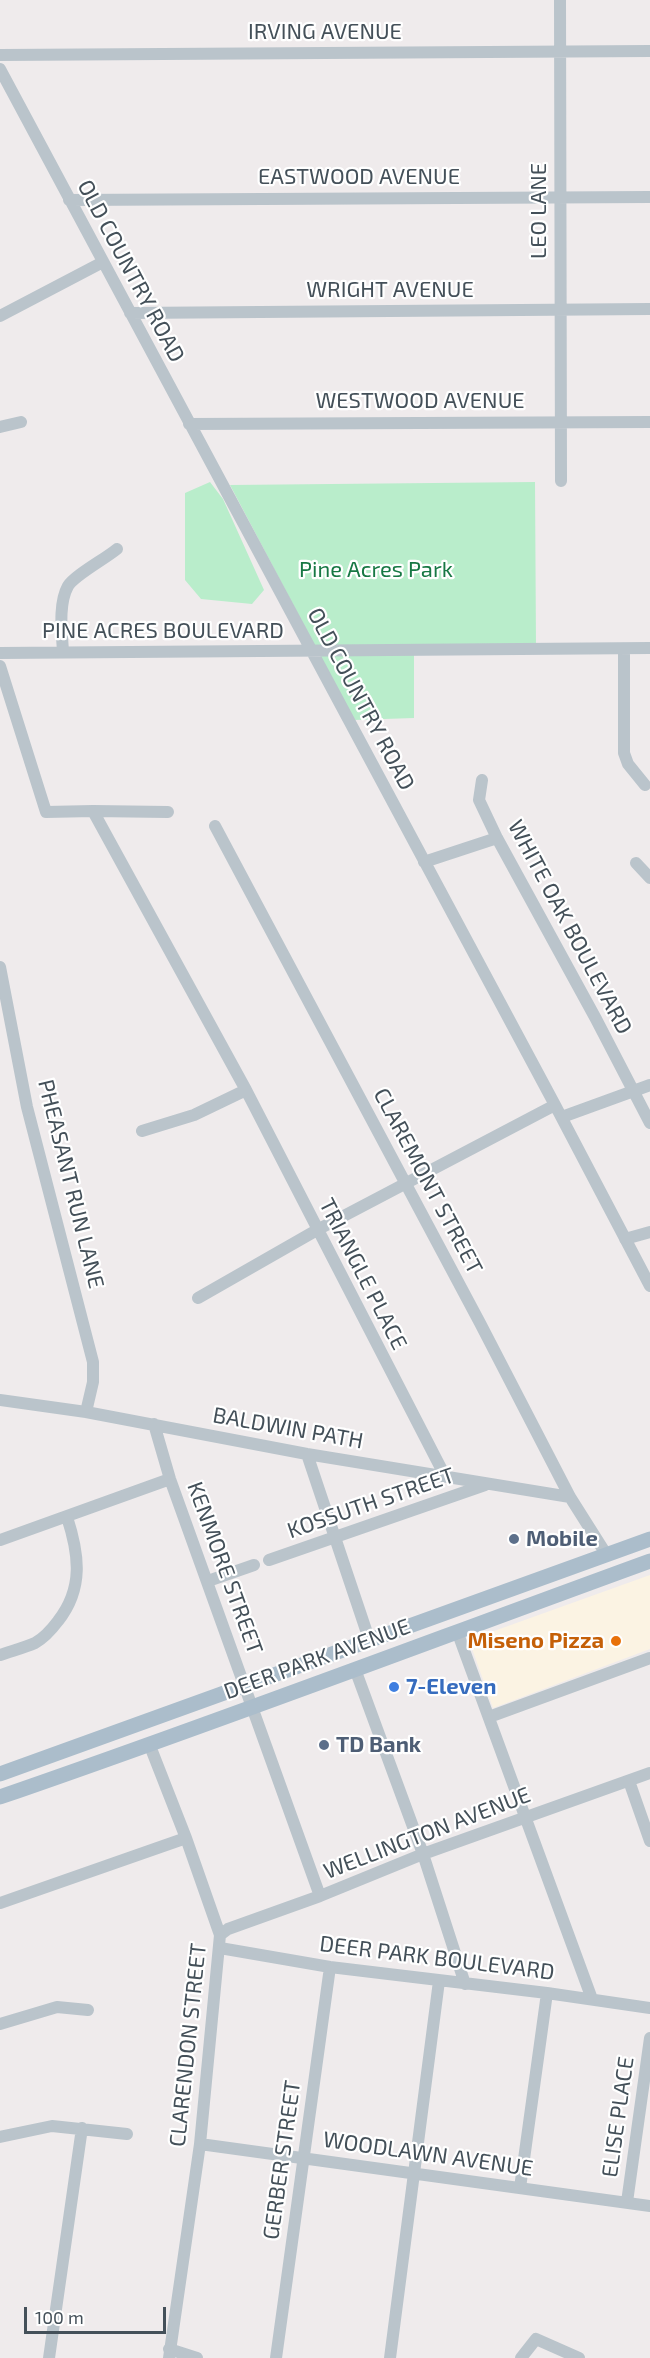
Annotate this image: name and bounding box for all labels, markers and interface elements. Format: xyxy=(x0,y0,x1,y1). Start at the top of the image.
street label: IRVING AVENUE xyxy=(248,19,402,45)
street label: LEO LANE xyxy=(526,163,552,259)
street label: EASTWOOD AVENUE xyxy=(258,164,460,190)
street label: OLD COUNTRY ROAD xyxy=(72,175,190,367)
street label: WRIGHT AVENUE xyxy=(306,277,474,303)
street label: WESTWOOD AVENUE xyxy=(315,388,525,414)
park label: Pine Acres Park xyxy=(299,557,453,583)
street label: OLD COUNTRY ROAD xyxy=(302,603,420,795)
street label: PINE ACRES BOULEVARD xyxy=(42,618,284,644)
street label: WHITE OAK BOULEVARD xyxy=(502,815,638,1039)
street label: PHEASANT RUN LANE xyxy=(32,1077,110,1291)
street label: CLAREMONT STREET xyxy=(368,1084,488,1278)
street label: TRIANGLE PLACE xyxy=(313,1194,413,1354)
street label: BALDWIN PATH xyxy=(211,1402,365,1454)
street label: KOSSUTH STREET xyxy=(284,1462,458,1544)
street label: KENMORE STREET xyxy=(182,1478,268,1658)
place label: Mobile xyxy=(526,1526,598,1552)
marker: Mobile xyxy=(507,1532,521,1546)
street label: DEER PARK AVENUE xyxy=(220,1613,414,1705)
place label: Miseno Pizza xyxy=(467,1628,604,1654)
marker: Miseno Pizza xyxy=(609,1634,623,1648)
place label: 7-Eleven xyxy=(406,1674,496,1700)
marker: 7-Eleven xyxy=(387,1680,401,1694)
place label: TD Bank xyxy=(336,1732,421,1758)
marker: TD Bank xyxy=(317,1738,331,1752)
street label: WELLINGTON AVENUE xyxy=(320,1781,534,1885)
street label: DEER PARK BOULEVARD xyxy=(318,1930,556,1986)
street label: CLARENDON STREET xyxy=(164,1942,212,2148)
street label: ELISE PLACE xyxy=(596,2055,640,2179)
street label: GERBER STREET xyxy=(258,2079,306,2241)
street label: WOODLAWN AVENUE xyxy=(321,2126,535,2182)
scale bar xyxy=(27,2295,170,2333)
text: 100 m xyxy=(35,2306,84,2328)

